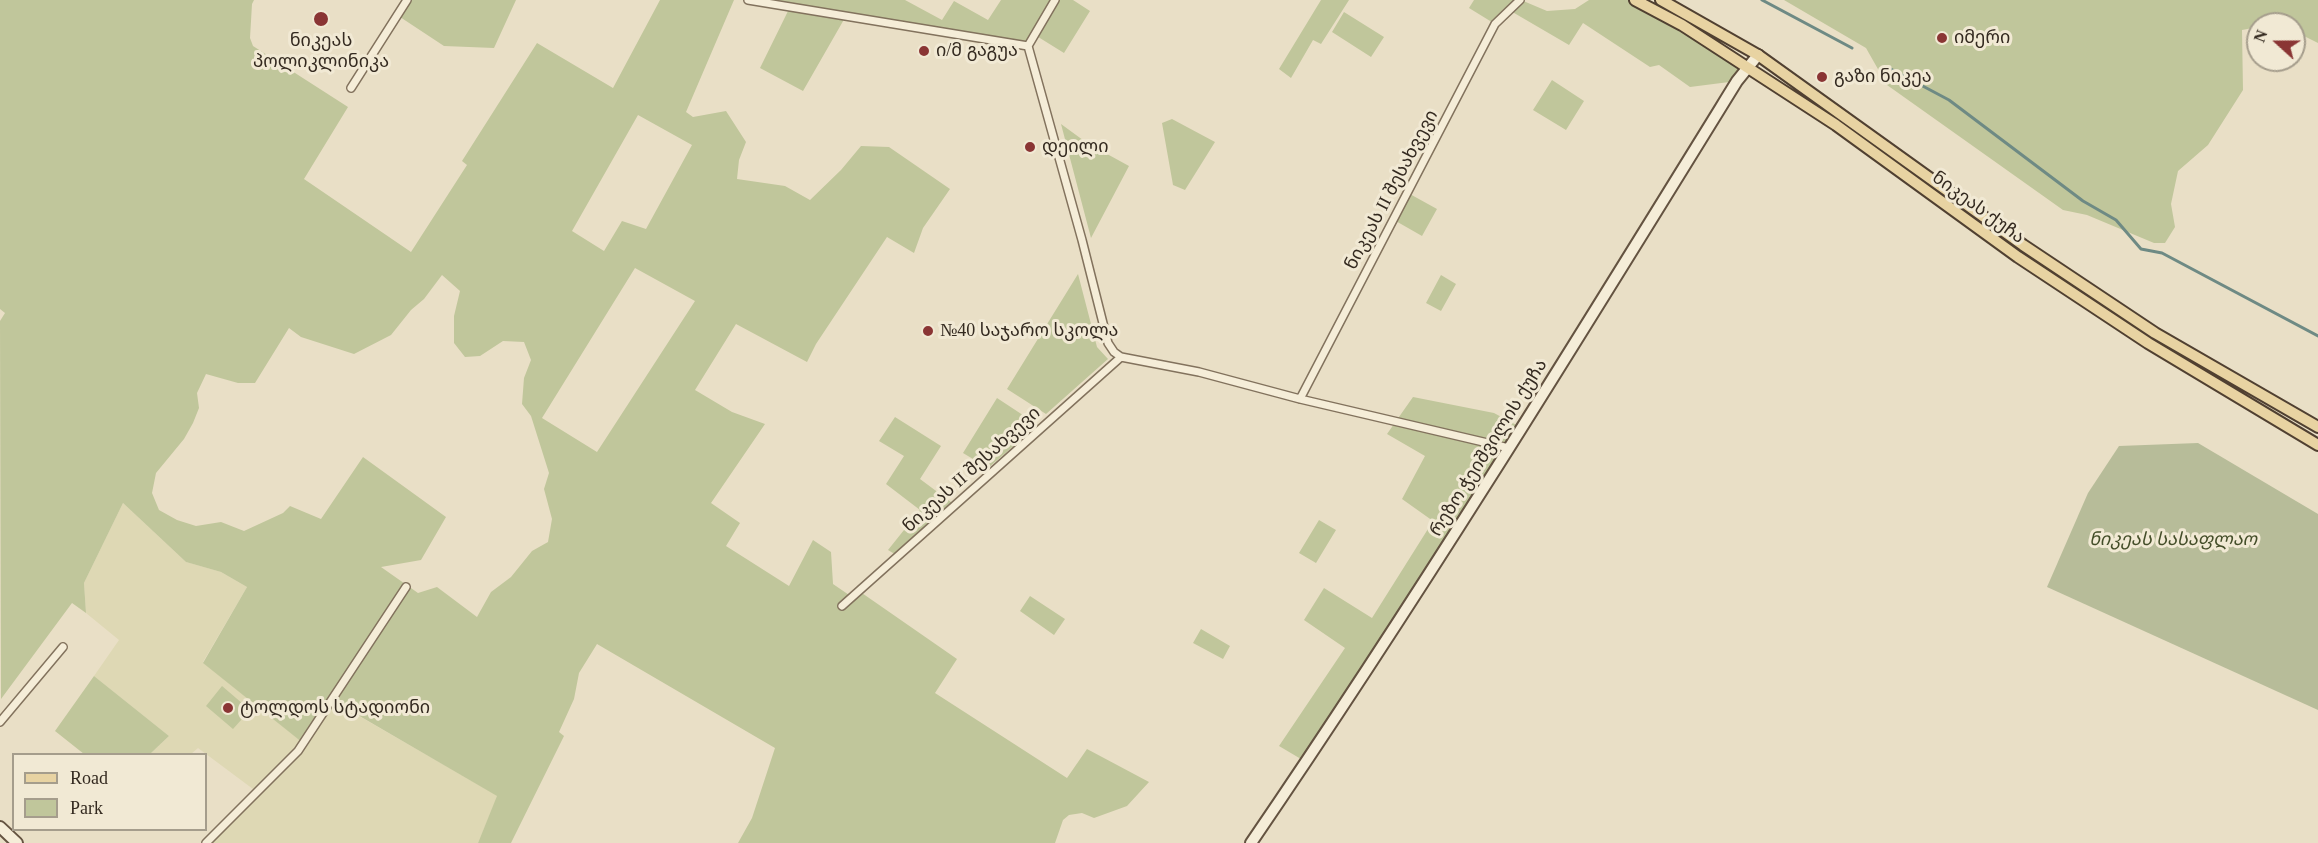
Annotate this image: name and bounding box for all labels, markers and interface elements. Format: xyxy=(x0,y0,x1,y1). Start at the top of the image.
marker: ნიკეას პოლიკლინიკა xyxy=(312,10,330,28)
north arrow xyxy=(2246,12,2306,72)
place label: იმერი xyxy=(1954,27,2010,49)
text: N xyxy=(2251,28,2271,45)
place label: ნიკეას პოლიკლინიკა xyxy=(253,30,389,72)
marker: იმერი xyxy=(1935,31,1949,45)
place label: ი/მ გაგუა xyxy=(936,40,1018,62)
marker: ი/მ გაგუა xyxy=(917,44,931,58)
place label: გაზი ნიკეა xyxy=(1834,66,1932,88)
marker: გაზი ნიკეა xyxy=(1815,70,1829,84)
street label: ნიკეას II შესახვევი xyxy=(1341,107,1443,273)
place label: დეილი xyxy=(1042,136,1109,158)
marker: დეილი xyxy=(1023,140,1037,154)
street label: ნიკეას ქუჩა xyxy=(1928,167,2028,249)
place label: №40 საჯარო სკოლა xyxy=(940,320,1118,342)
marker: №40 საჯარო სკოლა xyxy=(921,324,935,338)
street label: რეზო ჭეიშვილის ქუჩა xyxy=(1426,355,1552,541)
street label: ნიკეას II შესახვევი xyxy=(899,403,1045,537)
park label: ნიკეას სასაფლაო xyxy=(2089,529,2257,551)
place label: ტოლდოს სტადიონი xyxy=(240,697,430,719)
marker: ტოლდოს სტადიონი xyxy=(221,701,235,715)
legend xyxy=(12,753,207,831)
text: Road xyxy=(70,768,108,788)
text: Park xyxy=(70,798,103,818)

